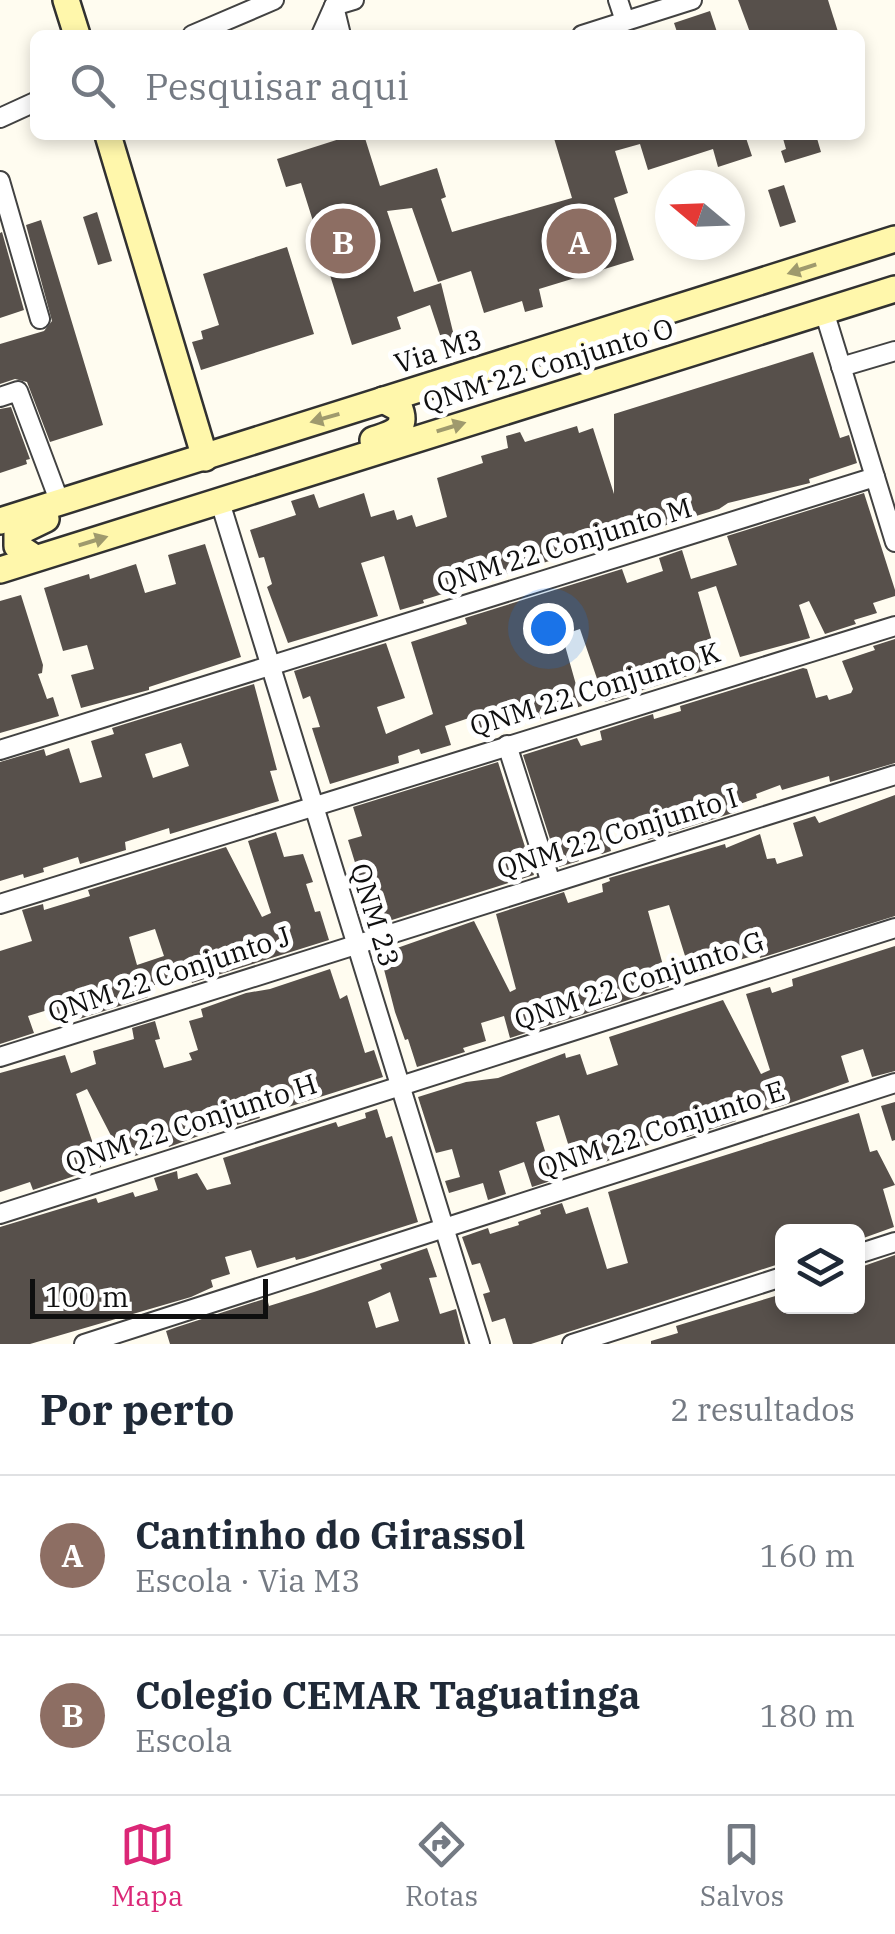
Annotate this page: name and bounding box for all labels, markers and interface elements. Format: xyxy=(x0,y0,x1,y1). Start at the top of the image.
search box xyxy=(30,30,865,140)
icon: search xyxy=(65,58,120,113)
text: Pesquisar aqui xyxy=(145,61,409,110)
north arrow xyxy=(655,170,745,260)
pin: B xyxy=(310,204,376,278)
pin: A xyxy=(546,204,612,278)
one-way arrow xyxy=(786,262,817,277)
street label: QNM 22 Conjunto O xyxy=(418,309,678,420)
street label: Via M3 xyxy=(389,320,486,381)
one-way arrow xyxy=(309,411,340,426)
one-way arrow xyxy=(436,419,467,434)
street label: QNM 22 Conjunto M xyxy=(432,488,696,601)
one-way arrow xyxy=(78,532,108,547)
your location xyxy=(523,603,574,654)
street label: QNM 22 Conjunto K xyxy=(465,633,725,744)
street label: QNM 22 Conjunto I xyxy=(492,778,742,887)
street label: QNM 23 xyxy=(342,859,409,971)
street label: QNM 22 Conjunto J xyxy=(43,917,295,1030)
street label: QNM 22 Conjunto G xyxy=(509,922,768,1037)
street label: QNM 22 Conjunto H xyxy=(60,1064,321,1181)
street label: QNM 22 Conjunto E xyxy=(532,1071,789,1186)
map controls xyxy=(775,1224,865,1314)
button: layers xyxy=(775,1224,865,1314)
scale bar xyxy=(30,1274,268,1318)
text: 100 m xyxy=(45,1278,129,1315)
text: Por perto xyxy=(40,1382,234,1437)
text: 2 resultados xyxy=(670,1388,855,1430)
text: Cantinho do Girassol xyxy=(135,1510,525,1559)
text: A xyxy=(61,1534,84,1576)
text: 160 m xyxy=(759,1534,855,1576)
text: Escola · Via M3 xyxy=(135,1559,360,1601)
text: Colegio CEMAR Taguatinga xyxy=(135,1670,640,1719)
text: B xyxy=(61,1694,84,1736)
text: 180 m xyxy=(759,1694,855,1736)
text: Escola xyxy=(135,1719,232,1761)
tab: Mapa xyxy=(111,1817,183,1914)
tab: Rotas xyxy=(405,1817,478,1914)
tab: Salvos xyxy=(700,1817,784,1914)

